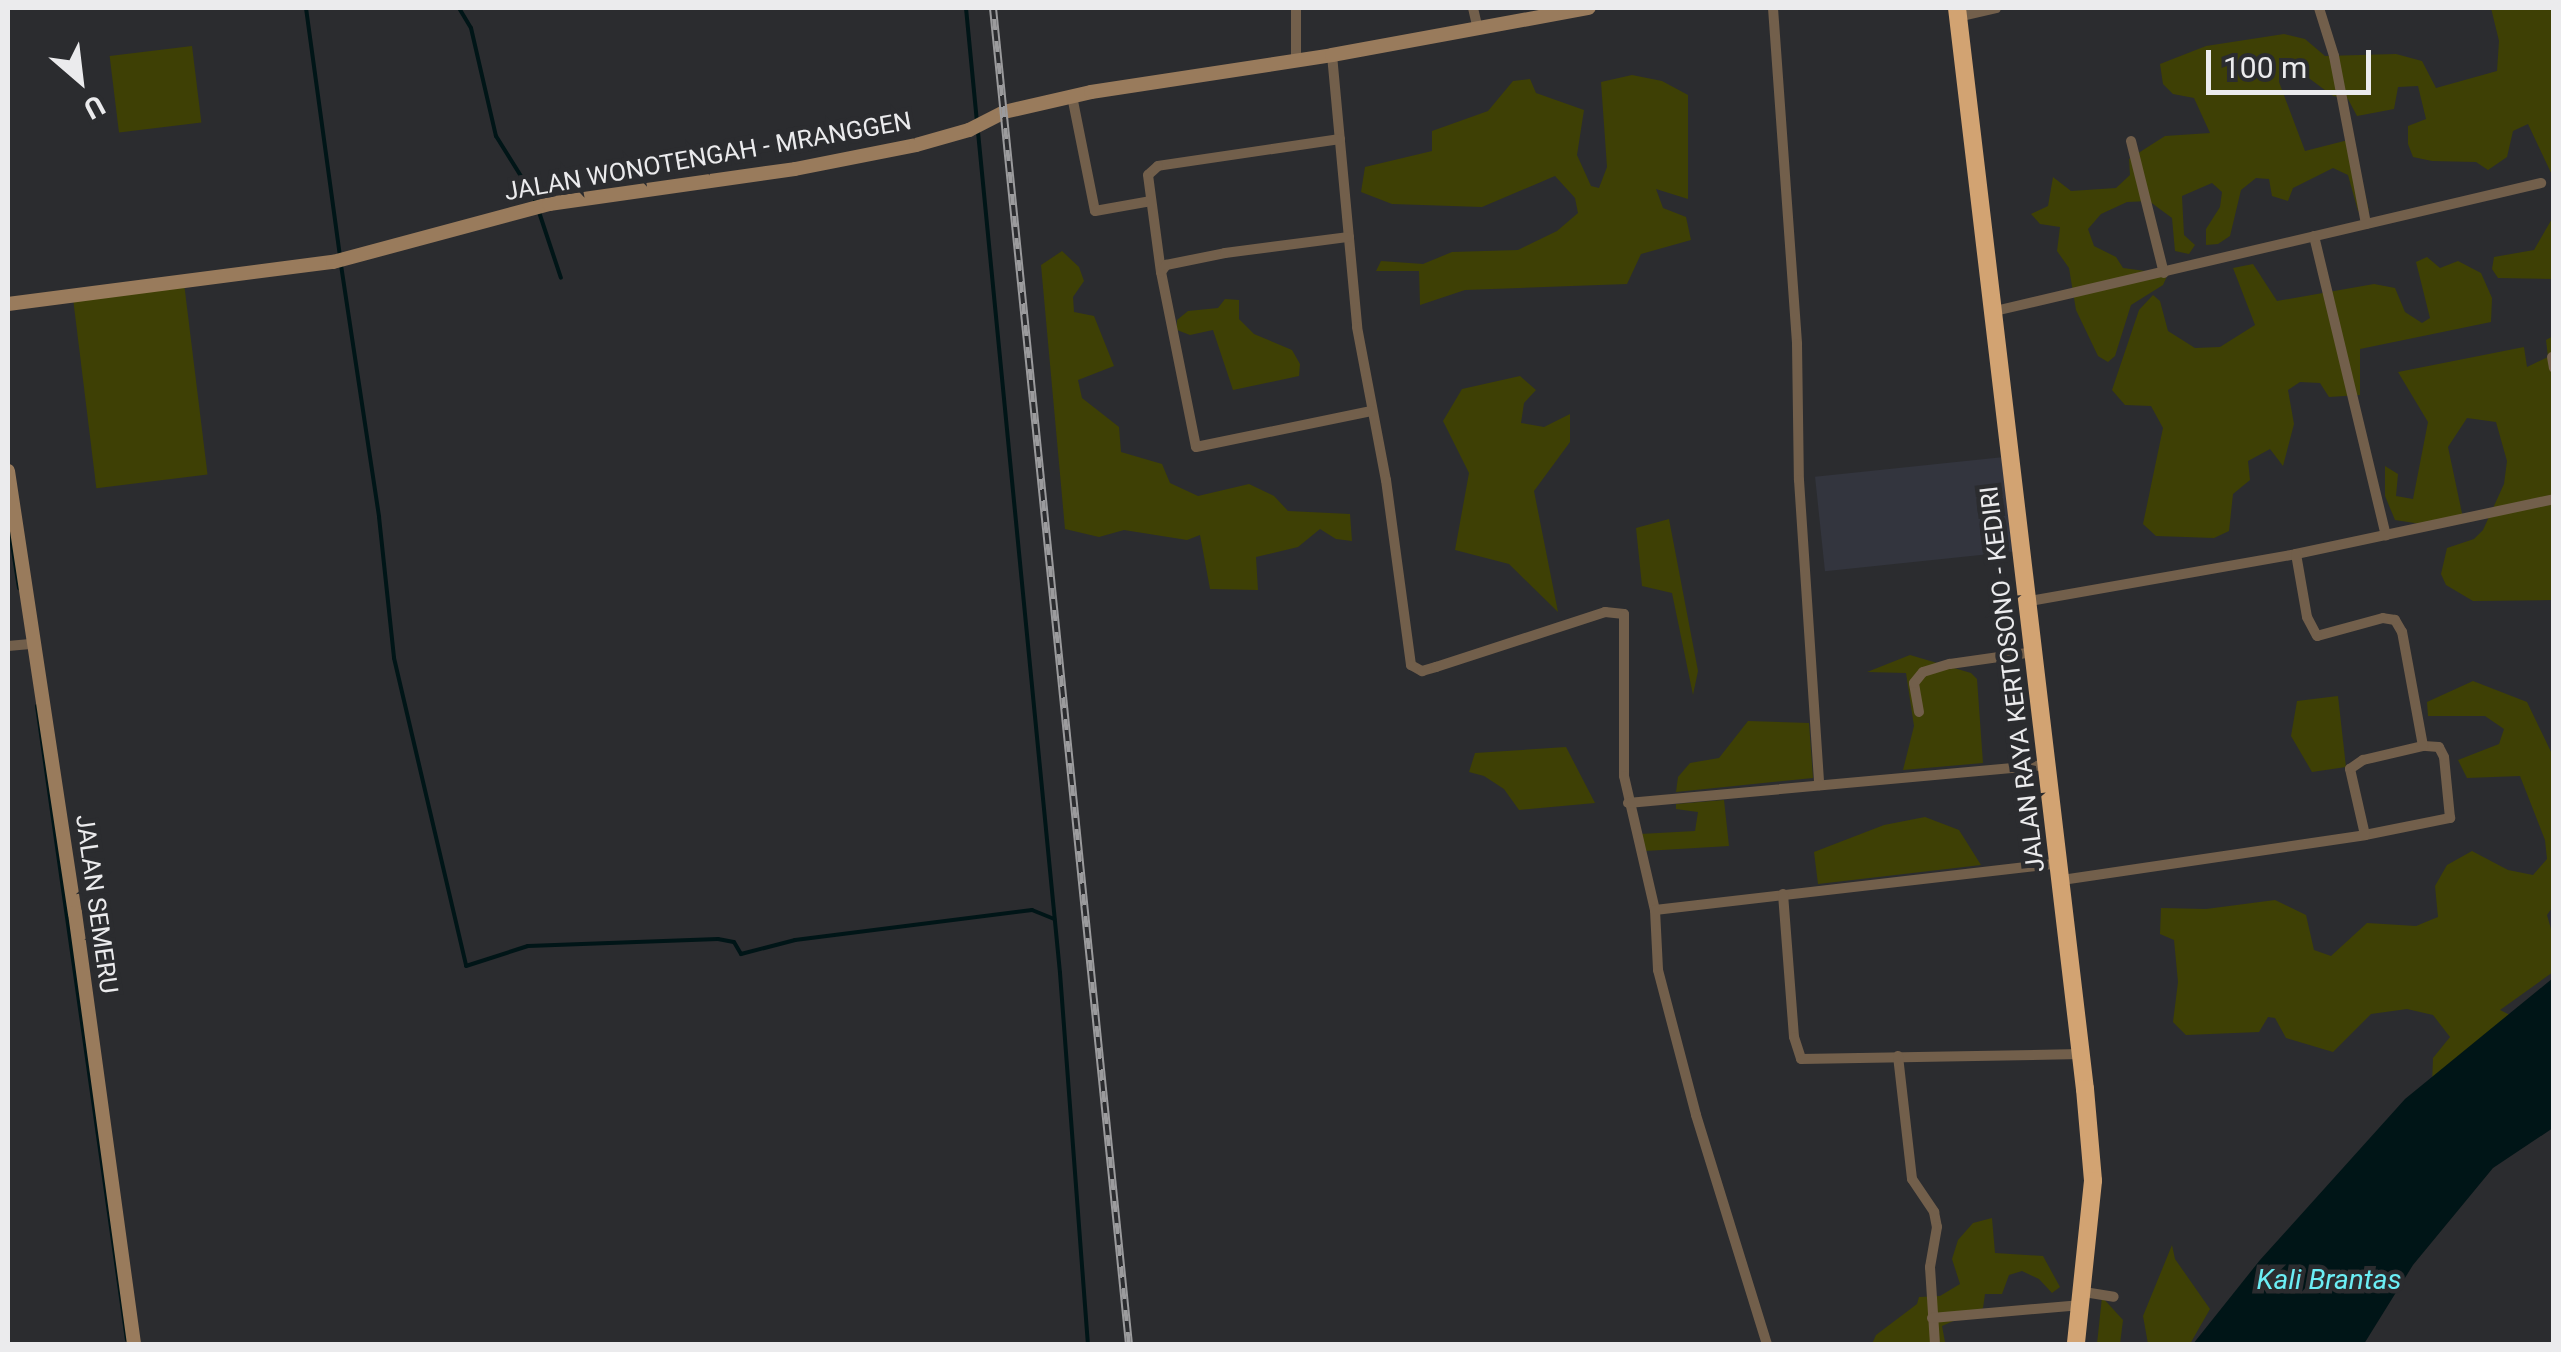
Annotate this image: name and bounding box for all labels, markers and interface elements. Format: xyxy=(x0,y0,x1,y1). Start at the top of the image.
north arrow xyxy=(30,30,130,130)
scale bar xyxy=(2211,30,2376,92)
text: 100 m xyxy=(2223,50,2307,85)
text: U xyxy=(78,88,110,126)
street label: JALAN WONOTENGAH - MRANGGEN xyxy=(502,106,914,208)
street label: JALAN RAYA KERTOSONO - KEDIRI xyxy=(1974,484,2052,874)
street label: JALAN SEMERU xyxy=(69,813,123,995)
water label: Kali Brantas xyxy=(2257,1263,2401,1297)

